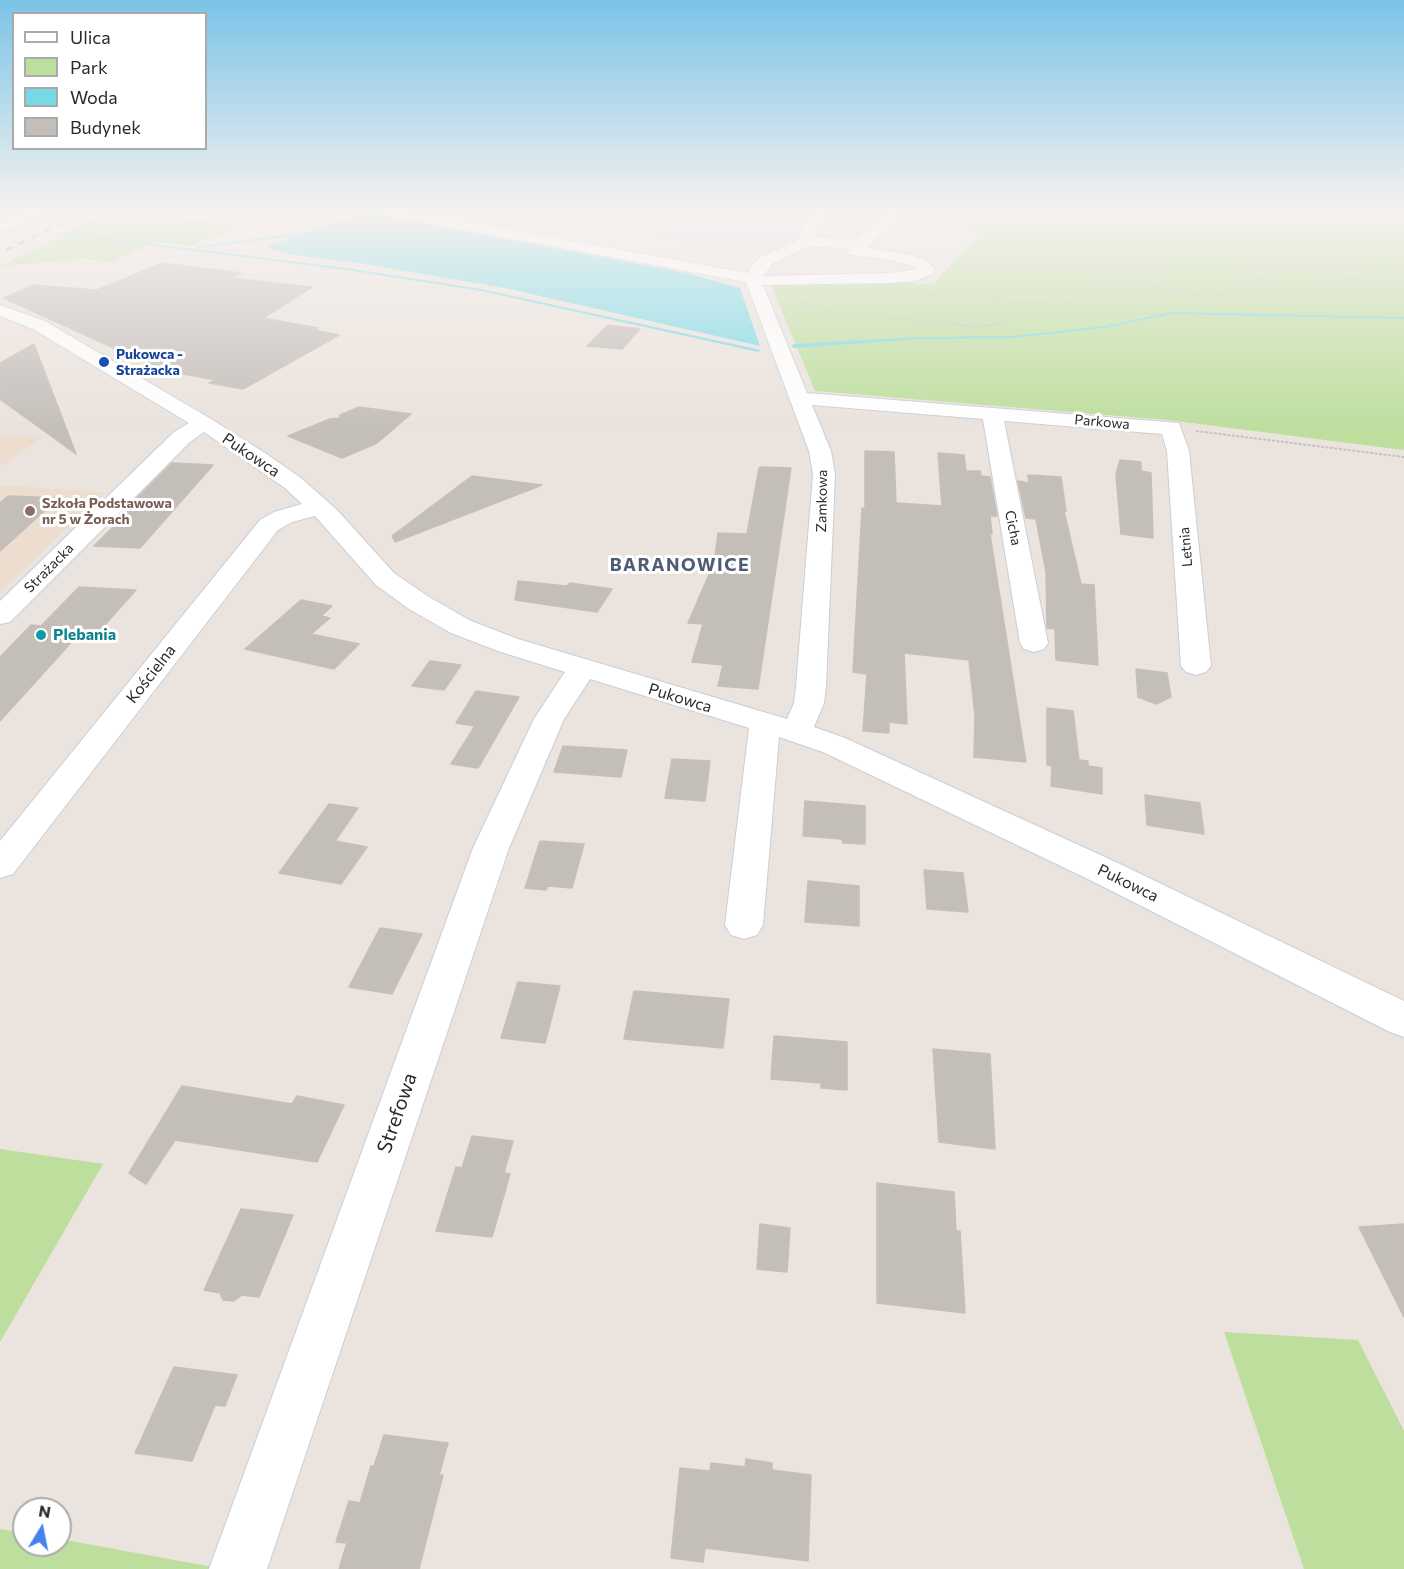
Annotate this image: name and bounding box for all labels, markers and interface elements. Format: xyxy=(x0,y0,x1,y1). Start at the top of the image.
legend xyxy=(12,12,207,150)
text: Ulica xyxy=(70,26,111,48)
text: Park xyxy=(70,56,108,78)
text: Woda xyxy=(70,86,118,108)
text: Budynek xyxy=(70,116,141,138)
place label: Pukowca - Strażacka xyxy=(116,346,183,378)
marker: Pukowca - Strażacka xyxy=(97,355,111,369)
street label: Parkowa xyxy=(1074,411,1130,433)
street label: Pukowca xyxy=(219,429,283,481)
street label: Zamkowa xyxy=(813,470,831,532)
place label: Szkoła Podstawowa nr 5 w Żorach xyxy=(42,495,172,528)
marker: Szkoła Podstawowa nr 5 w Żorach xyxy=(23,504,37,518)
street label: Cicha xyxy=(1001,509,1025,547)
street label: Letnia xyxy=(1176,526,1196,568)
street label: Strażacka xyxy=(21,540,77,596)
district label: BARANOWICE xyxy=(610,554,750,576)
place label: Plebania xyxy=(53,625,116,645)
marker: Plebania xyxy=(34,628,48,642)
street label: Kościelna xyxy=(122,641,180,707)
street label: Pukowca xyxy=(646,679,714,717)
street label: Pukowca xyxy=(1094,860,1162,906)
street label: Strefowa xyxy=(372,1070,422,1156)
north arrow xyxy=(12,1497,72,1557)
text: N xyxy=(37,1500,52,1521)

